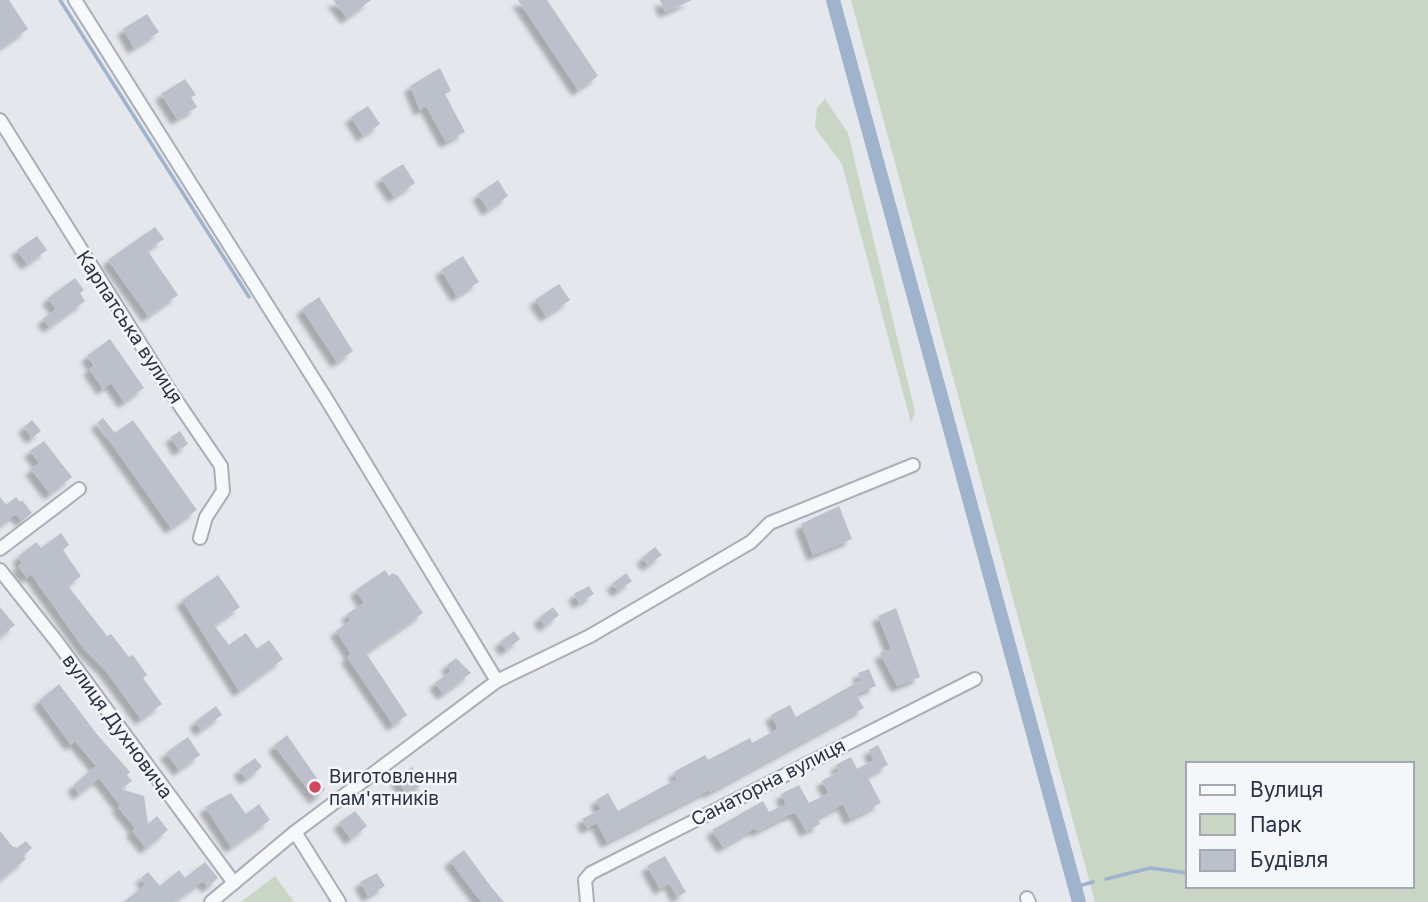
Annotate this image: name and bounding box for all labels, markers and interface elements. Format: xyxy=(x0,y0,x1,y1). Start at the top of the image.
street label: Карпатська вулиця xyxy=(72,246,188,408)
street label: вулиця Духновича xyxy=(58,650,178,803)
street label: Санаторна вулиця xyxy=(687,734,849,831)
legend xyxy=(1186,762,1414,888)
place label: Виготовлення пам'ятників xyxy=(329,765,458,810)
text: Вулиця xyxy=(1250,777,1323,802)
marker: Виготовлення пам'ятників xyxy=(307,779,323,795)
text: Парк xyxy=(1250,812,1302,837)
text: Будівля xyxy=(1250,847,1328,872)

